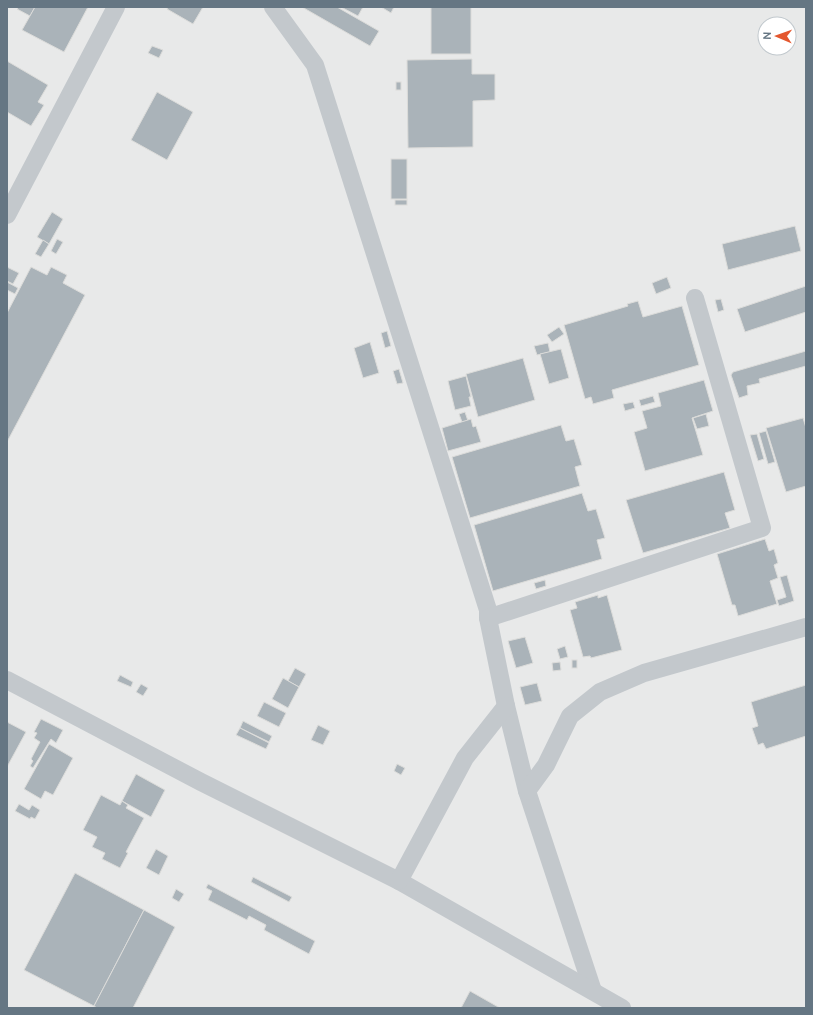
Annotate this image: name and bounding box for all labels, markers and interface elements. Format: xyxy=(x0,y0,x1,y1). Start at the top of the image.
north arrow xyxy=(757,16,797,56)
text: N xyxy=(761,31,773,40)

